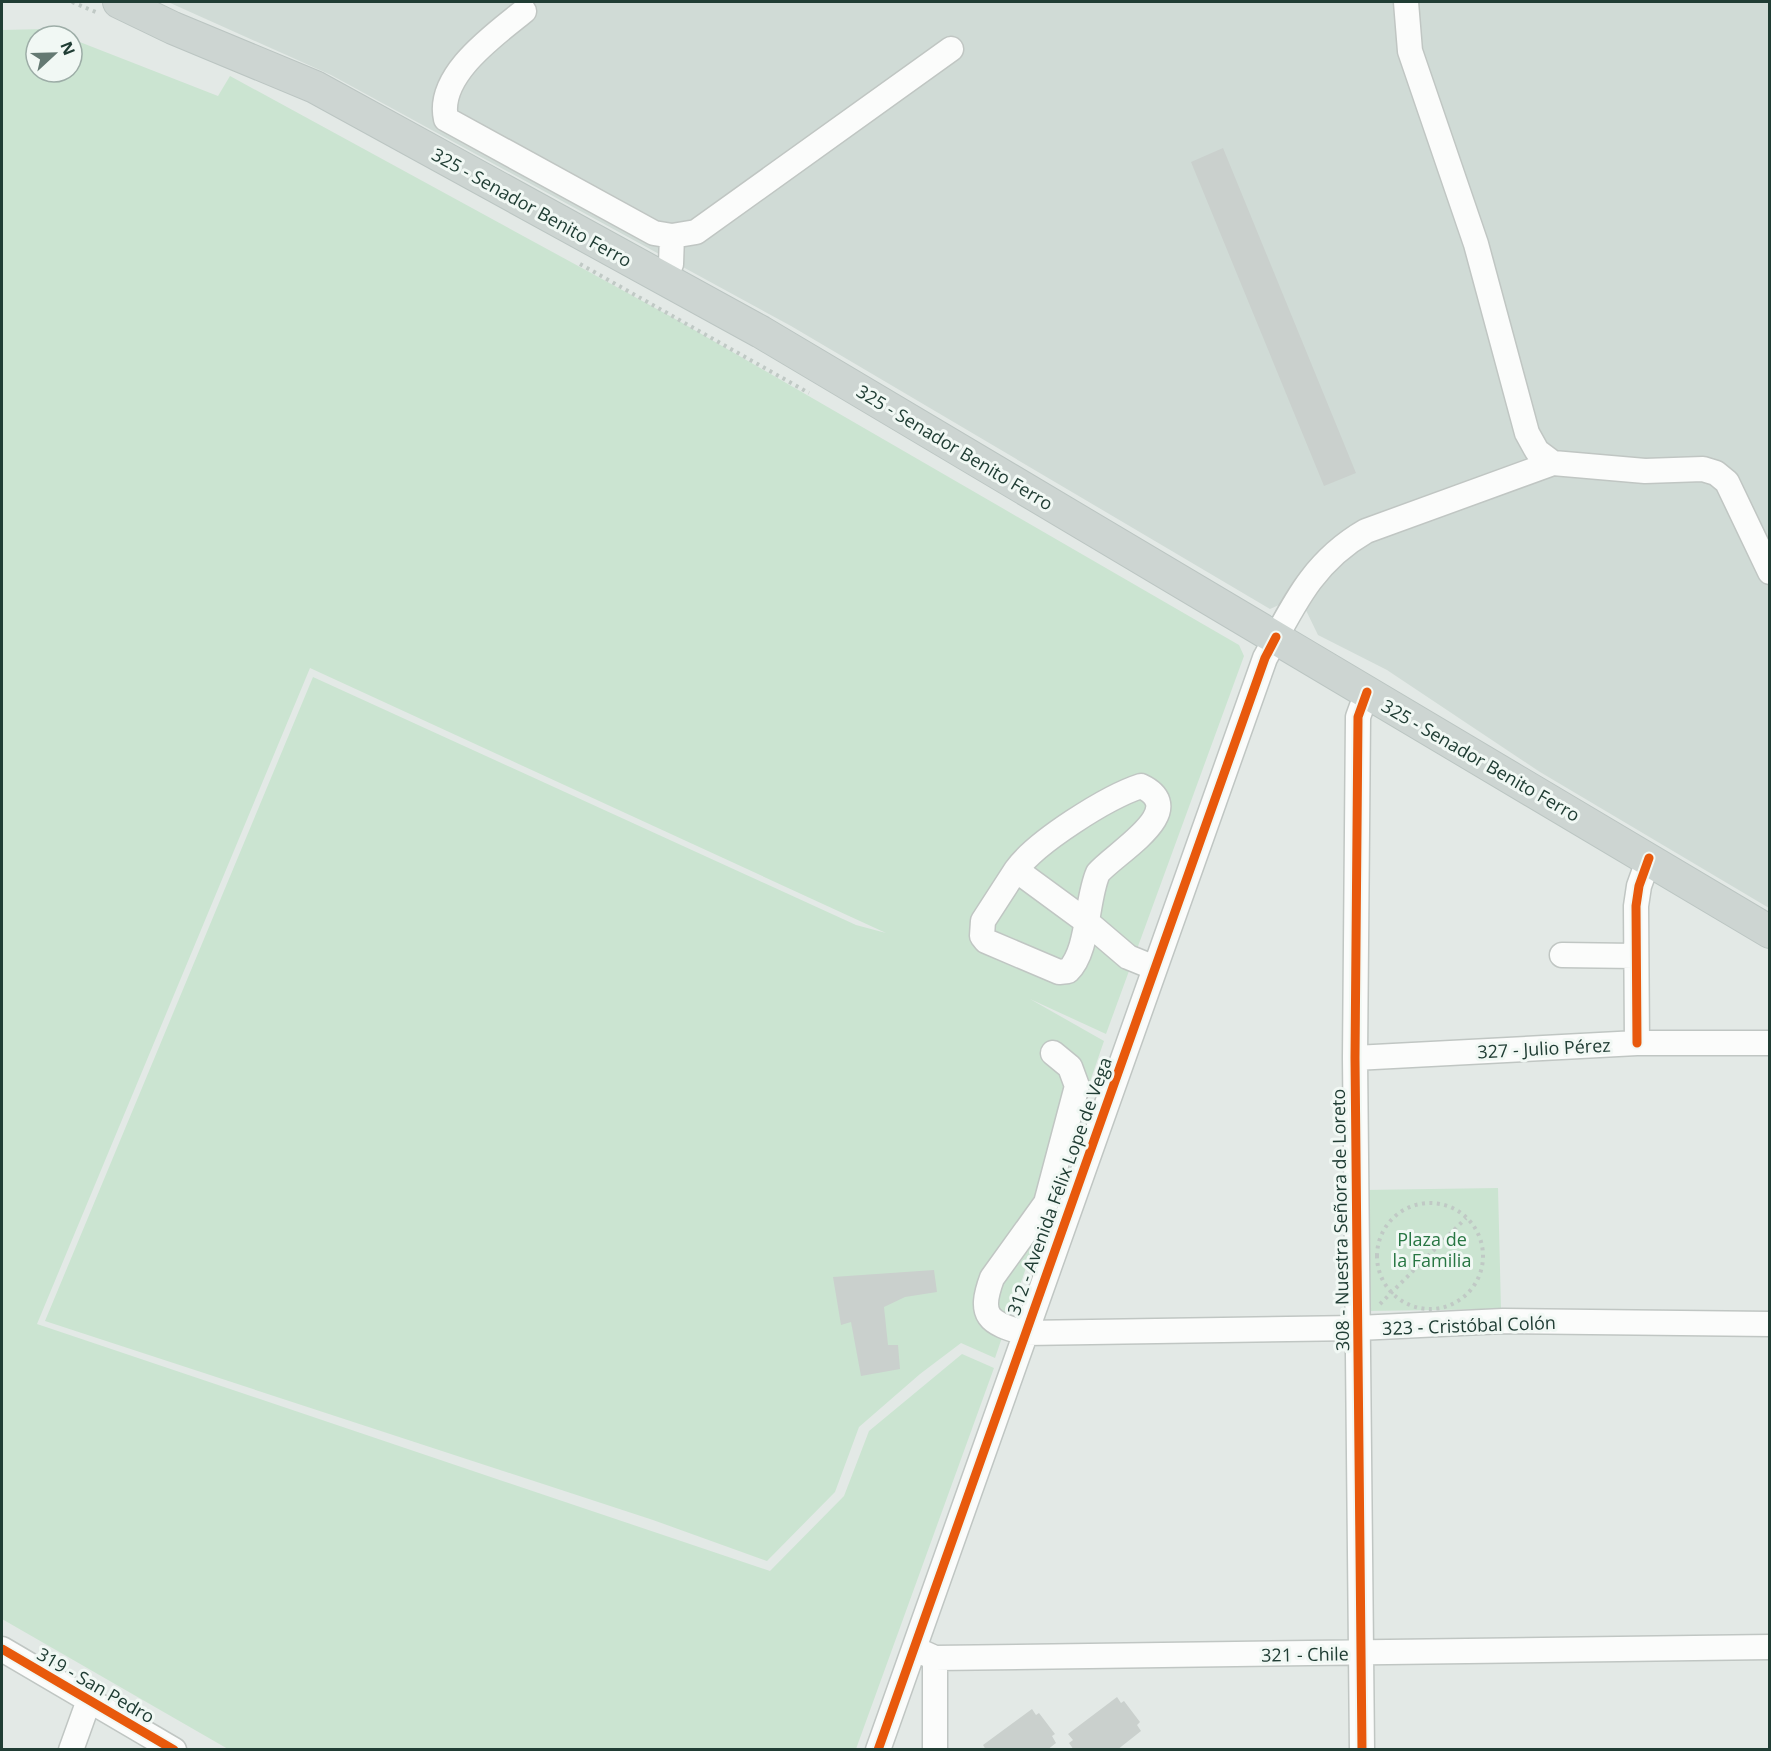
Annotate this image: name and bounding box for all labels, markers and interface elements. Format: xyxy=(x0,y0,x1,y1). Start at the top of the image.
north arrow xyxy=(24,24,84,84)
text: N xyxy=(55,38,81,59)
street label: 325 - Senador Benito Ferro xyxy=(428,142,636,272)
street label: 325 - Senador Benito Ferro xyxy=(852,379,1058,515)
street label: 325 - Senador Benito Ferro xyxy=(1378,693,1584,827)
street label: 327 - Julio Pérez xyxy=(1477,1033,1611,1063)
street label: 312 - Avenida Félix Lope de Vega xyxy=(1001,1054,1117,1318)
street label: 308 - Nuestra Señora de Loreto xyxy=(1326,1089,1354,1351)
park label: Plaza de la Familia xyxy=(1393,1227,1471,1272)
street label: 323 - Cristóbal Colón xyxy=(1382,1310,1556,1340)
street label: 321 - Chile xyxy=(1261,1641,1349,1667)
street label: 319 - San Pedro xyxy=(33,1642,159,1728)

